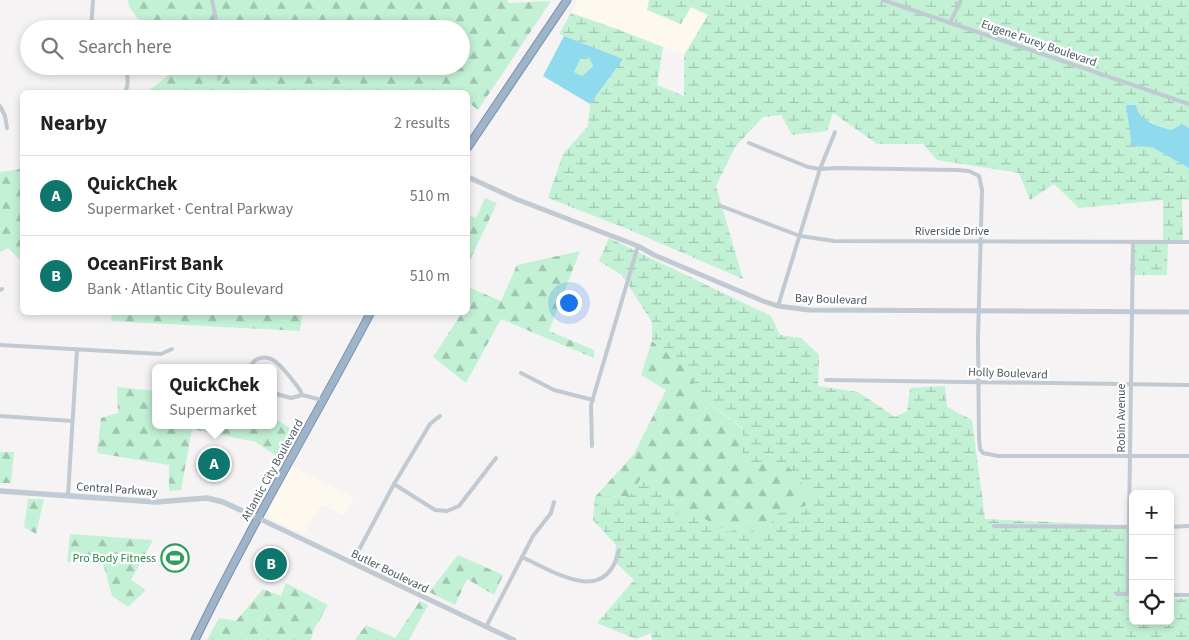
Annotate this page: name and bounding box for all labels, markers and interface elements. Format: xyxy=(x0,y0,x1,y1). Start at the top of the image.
street label: Eugene Furey Boulevard xyxy=(979,16,1099,71)
search box xyxy=(20,20,470,75)
icon: search xyxy=(38,34,66,62)
text: Search here xyxy=(78,34,172,61)
text: Nearby xyxy=(40,108,107,138)
text: 2 results xyxy=(394,112,450,134)
text: QuickChek xyxy=(87,171,178,198)
text: A xyxy=(51,185,61,207)
text: 510 m xyxy=(410,185,450,207)
text: Supermarket · Central Parkway xyxy=(87,198,293,220)
street label: Riverside Drive xyxy=(915,223,989,240)
text: OceanFirst Bank xyxy=(87,251,223,278)
text: B xyxy=(51,265,61,287)
text: 510 m xyxy=(410,265,450,287)
text: Bank · Atlantic City Boulevard xyxy=(87,278,284,300)
your location xyxy=(556,290,582,316)
street label: Bay Boulevard xyxy=(795,290,867,309)
popup xyxy=(152,364,277,429)
street label: Holly Boulevard xyxy=(968,364,1048,383)
text: QuickChek xyxy=(169,372,260,399)
street label: Robin Avenue xyxy=(1113,384,1130,452)
text: Supermarket xyxy=(169,399,257,421)
street label: Atlantic City Boulevard xyxy=(237,416,308,524)
pin: A xyxy=(198,445,230,483)
street label: Central Parkway xyxy=(76,478,159,501)
map controls xyxy=(1129,490,1174,625)
button: + xyxy=(1129,490,1174,535)
button: − xyxy=(1129,535,1174,580)
sports icon: Pro Body Fitness xyxy=(160,543,190,573)
pin: B xyxy=(255,545,287,583)
street label: Butler Boulevard xyxy=(348,545,431,598)
place label: Pro Body Fitness xyxy=(73,550,156,567)
button: locate xyxy=(1129,580,1174,625)

